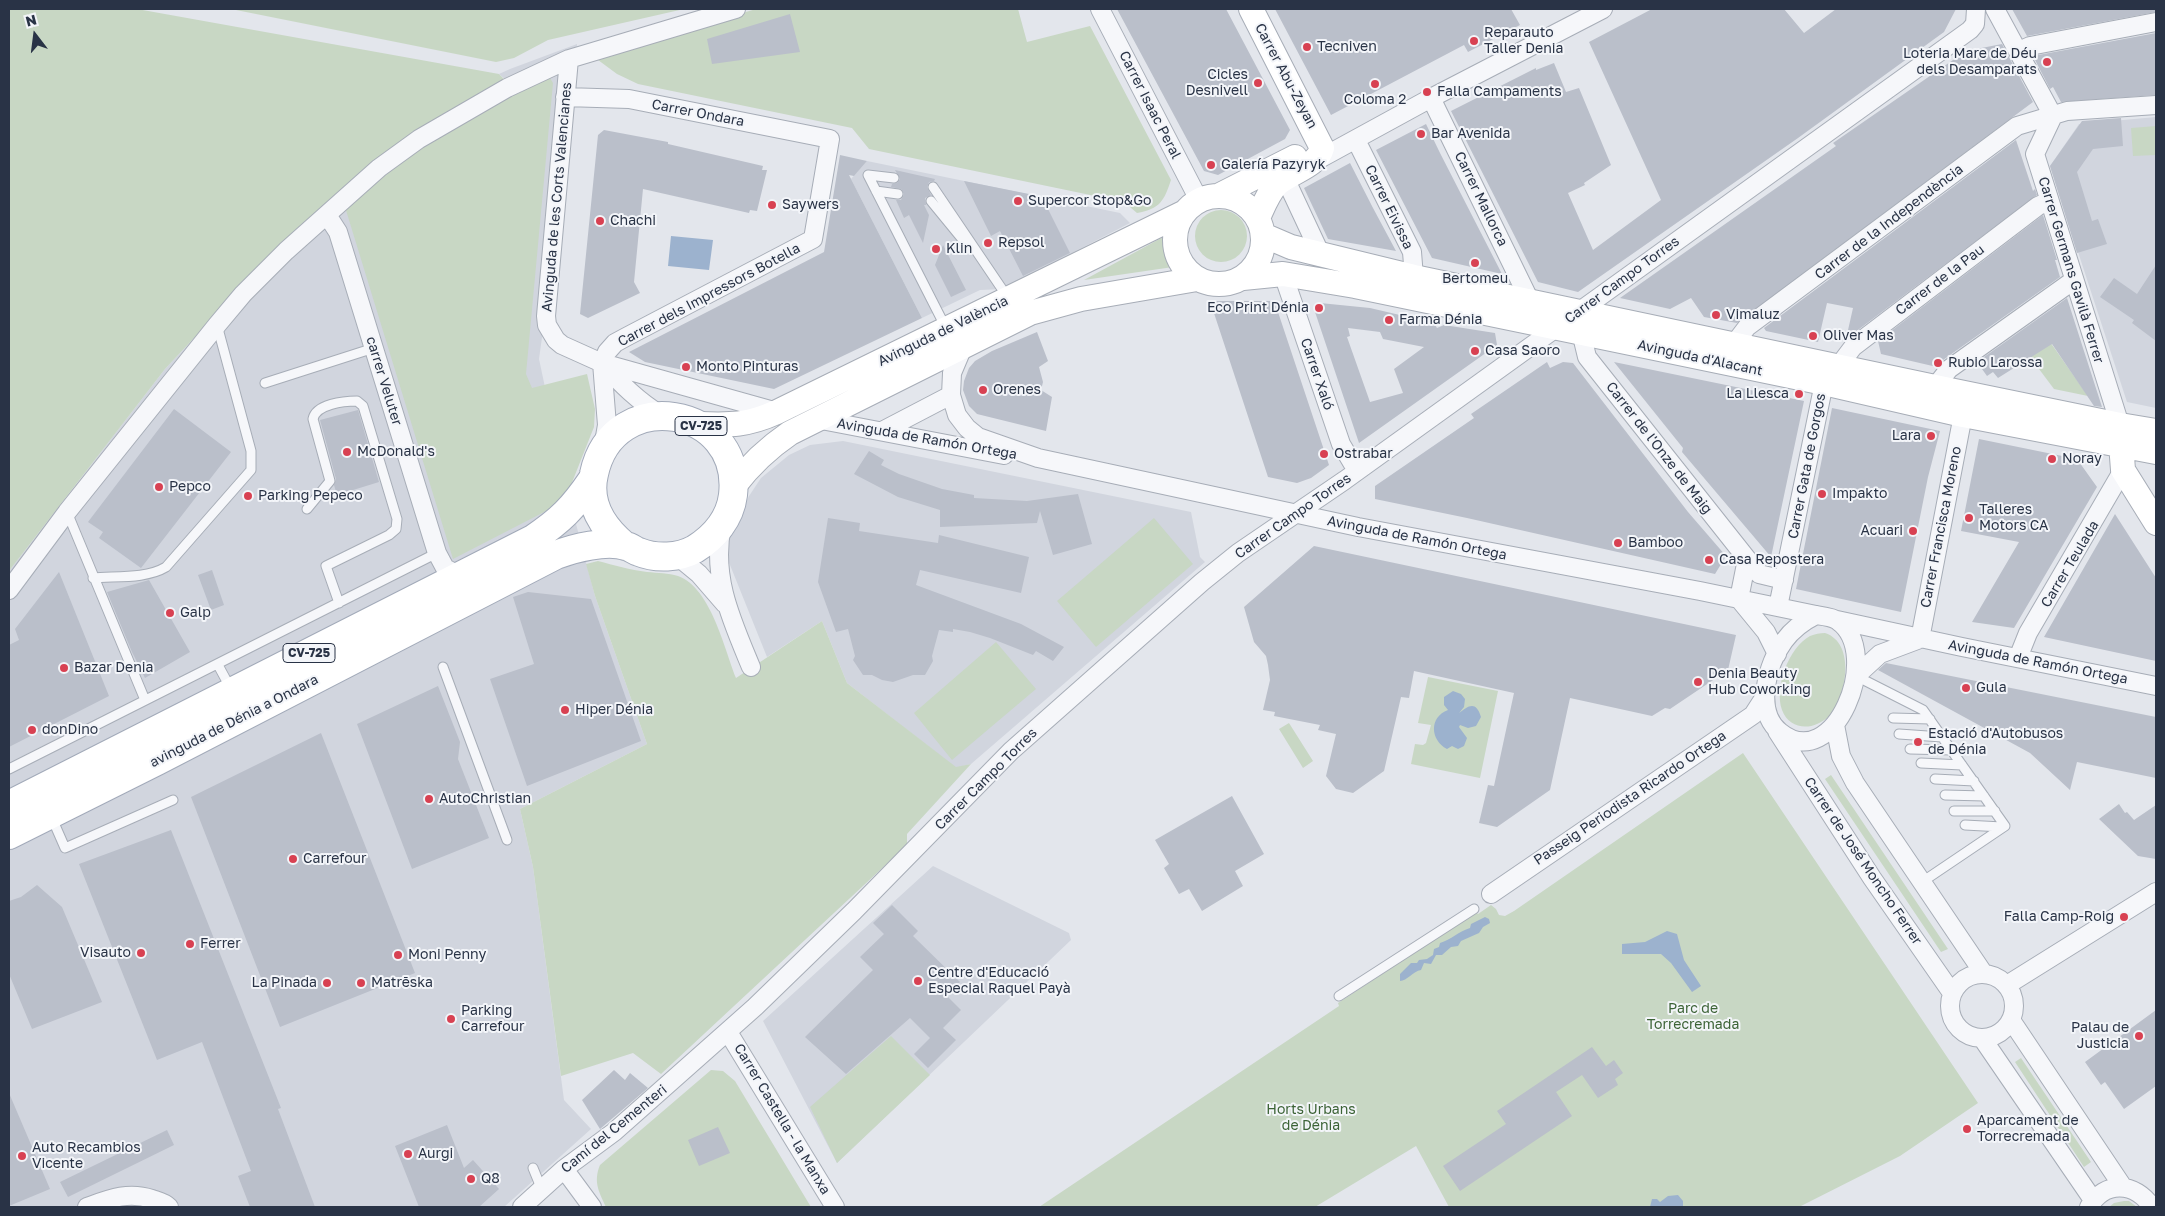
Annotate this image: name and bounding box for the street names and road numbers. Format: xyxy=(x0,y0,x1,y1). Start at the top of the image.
street label: Carrer Abu-Zeyan xyxy=(1251,20,1321,132)
street label: Carrer Isaac Peral xyxy=(1116,48,1184,162)
street label: Avinguda de les Corts Valencianes xyxy=(539,81,575,313)
street label: Carrer Ondara xyxy=(650,96,746,130)
street label: Carrer Mallorca xyxy=(1451,149,1511,249)
street label: Carrer de la Independència xyxy=(1812,161,1966,283)
street label: Carrer Eivissa xyxy=(1361,162,1417,252)
street label: Carrer Germans Gavilà Ferrer xyxy=(2035,175,2107,365)
street label: Carrer Campo Torres xyxy=(1561,233,1683,327)
street label: Carrer dels Impressors Botella xyxy=(615,240,803,350)
street label: Carrer de la Pau xyxy=(1892,241,1988,319)
street label: Avinguda de València xyxy=(875,292,1011,370)
street label: carrer Veluter xyxy=(362,334,406,428)
street label: Carrer Xaló xyxy=(1297,336,1337,412)
street label: Avinguda d'Alacant xyxy=(1636,337,1764,379)
street label: Carrer de l'Onze de Maig xyxy=(1602,379,1716,517)
street label: Carrer Gata de Gorgos xyxy=(1785,392,1829,540)
street label: Avinguda de Ramón Ortega xyxy=(836,415,1018,463)
road number: CV-725 xyxy=(675,416,727,436)
street label: Carrer Francisca Moreno xyxy=(1917,445,1965,609)
street label: Carrer Campo Torres xyxy=(1232,470,1354,562)
street label: Avinguda de Ramón Ortega xyxy=(1326,512,1508,564)
street label: Carrer Teulada xyxy=(2038,518,2102,610)
street label: Avinguda de Ramón Ortega xyxy=(1947,636,2129,688)
road number: CV-725 xyxy=(283,644,335,662)
street label: avinguda de Dénia a Ondara xyxy=(147,671,321,771)
street label: Carrer Campo Torres xyxy=(931,724,1041,834)
street label: Passeig Periodista Ricardo Ortega xyxy=(1531,727,1729,869)
street label: Carrer de José Moncho Ferrer xyxy=(1801,774,1925,948)
street label: Carrer Castella - la Manxa xyxy=(730,1041,834,1197)
street label: Camí del Cementeri xyxy=(558,1081,670,1177)

